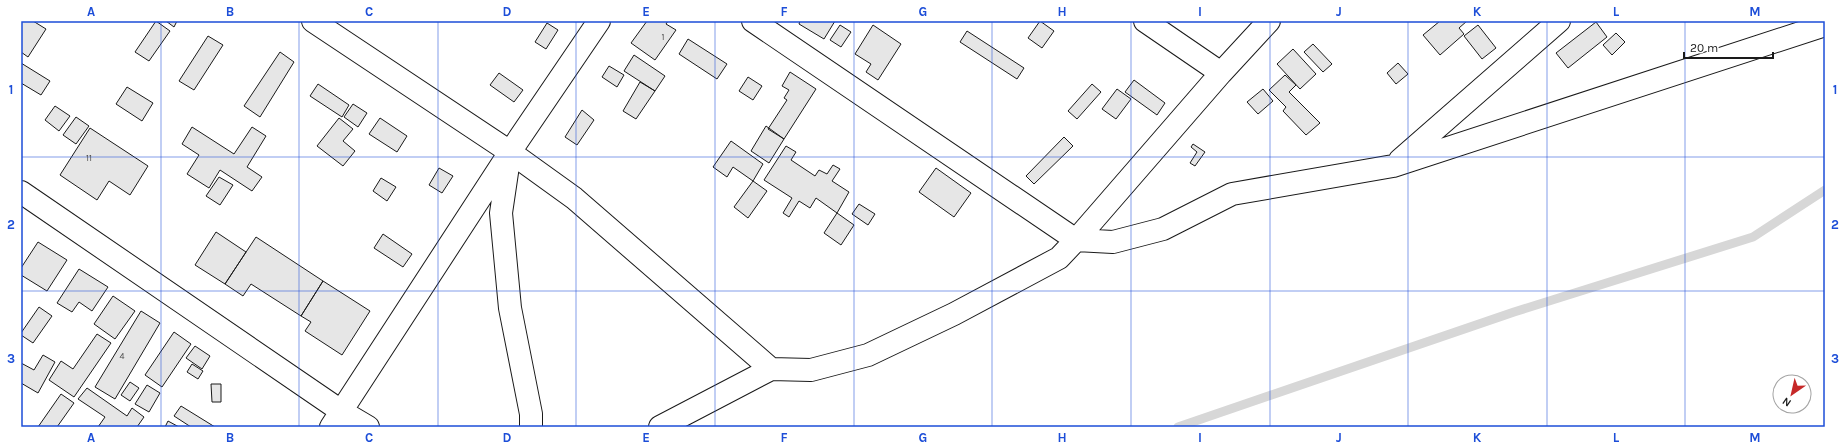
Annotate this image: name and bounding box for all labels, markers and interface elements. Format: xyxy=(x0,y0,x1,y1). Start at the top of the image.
text: A xyxy=(87,4,95,19)
text: B xyxy=(226,4,234,19)
text: C xyxy=(365,4,373,19)
text: D xyxy=(503,4,512,19)
text: E xyxy=(642,4,650,19)
text: F xyxy=(780,4,788,19)
text: G xyxy=(919,4,927,19)
text: H xyxy=(1057,4,1067,19)
text: I xyxy=(1198,4,1202,19)
text: J xyxy=(1336,4,1342,19)
text: K xyxy=(1473,4,1482,19)
text: L xyxy=(1613,4,1620,19)
text: M xyxy=(1749,4,1761,19)
house number: 1 xyxy=(662,32,665,42)
scale bar xyxy=(1684,34,1773,60)
text: 20 m xyxy=(1690,41,1718,55)
text: 1 xyxy=(9,82,13,97)
text: 1 xyxy=(1833,82,1837,97)
house number: 11 xyxy=(86,153,92,163)
text: 2 xyxy=(7,217,15,232)
text: 2 xyxy=(1831,217,1839,232)
text: 3 xyxy=(7,351,15,366)
house number: 4 xyxy=(119,351,125,361)
text: 3 xyxy=(1831,351,1839,366)
north arrow xyxy=(1772,374,1812,414)
text: N xyxy=(1780,394,1794,409)
text: A xyxy=(87,430,95,445)
text: B xyxy=(226,430,234,445)
text: C xyxy=(365,430,373,445)
text: D xyxy=(503,430,512,445)
text: E xyxy=(642,430,650,445)
text: F xyxy=(780,430,788,445)
text: G xyxy=(919,430,927,445)
text: H xyxy=(1057,430,1067,445)
text: I xyxy=(1198,430,1202,445)
text: J xyxy=(1336,430,1342,445)
text: K xyxy=(1473,430,1482,445)
text: L xyxy=(1613,430,1620,445)
text: M xyxy=(1749,430,1761,445)

